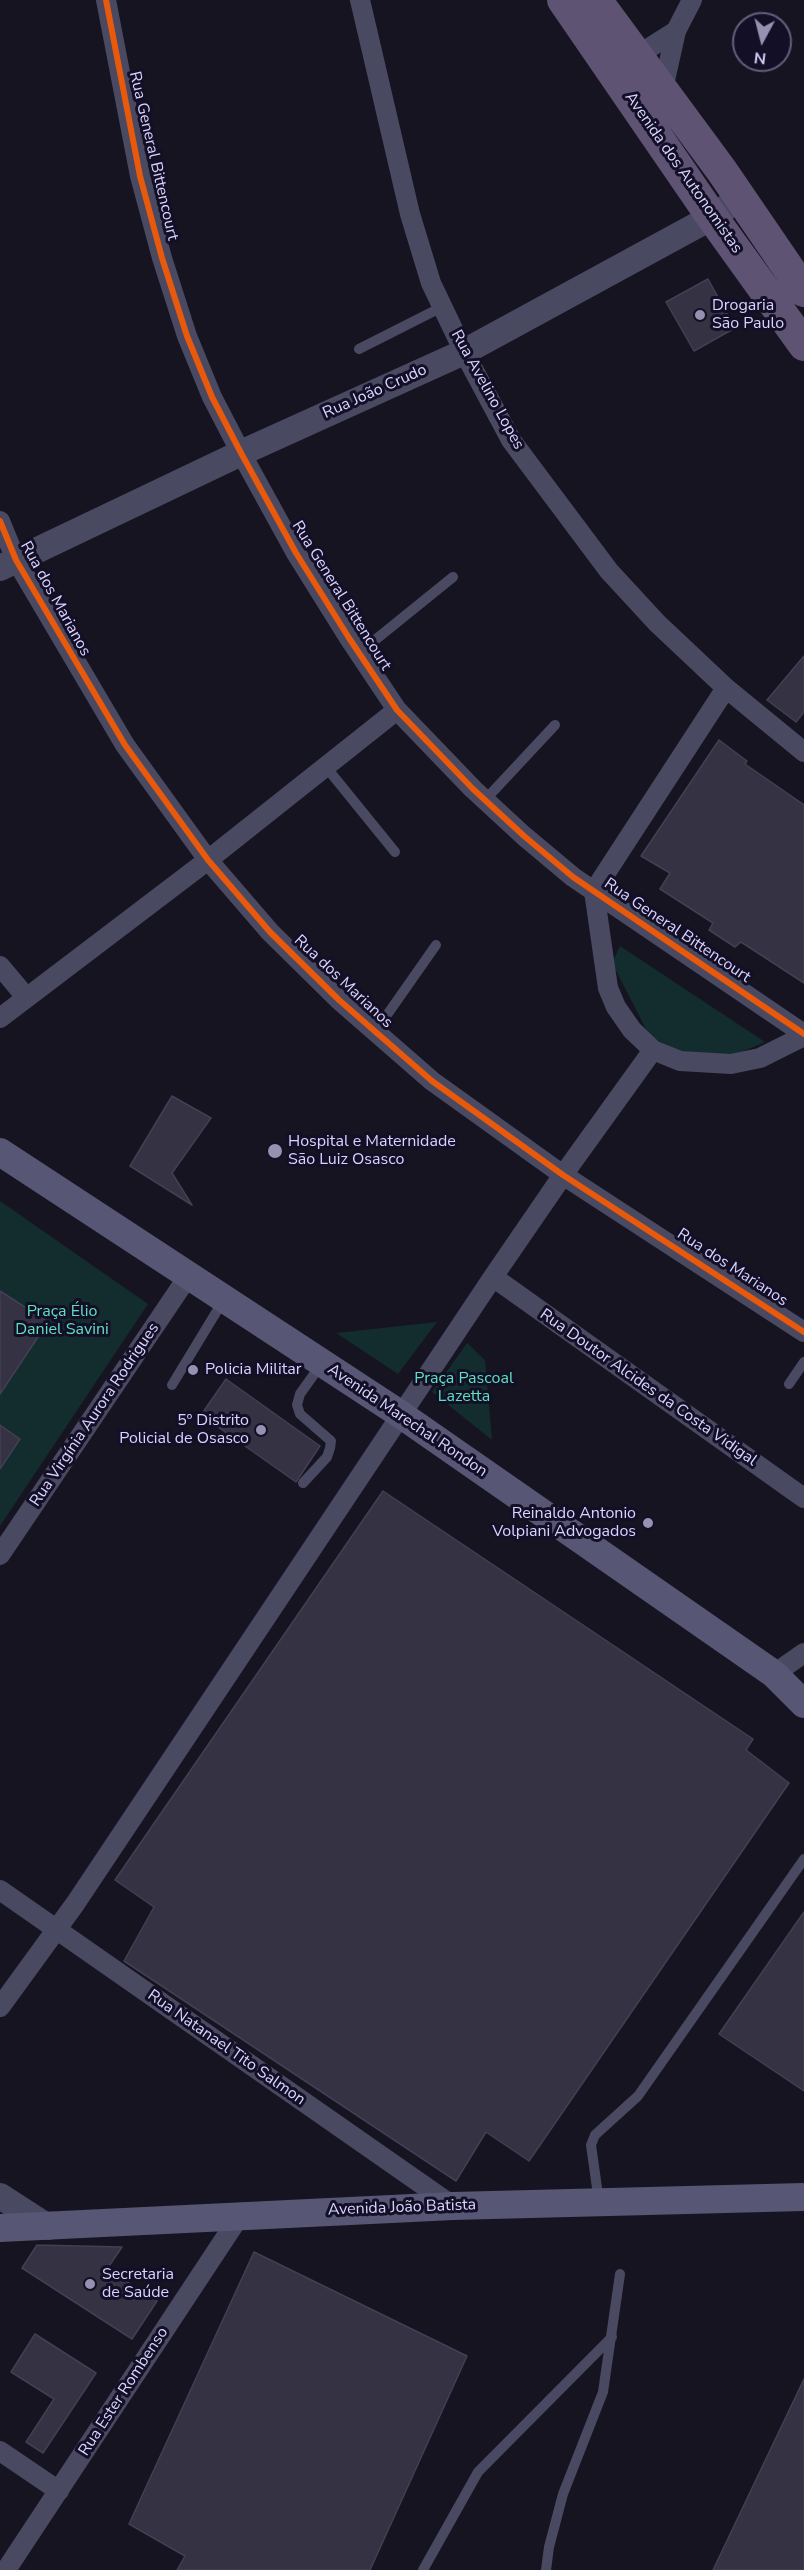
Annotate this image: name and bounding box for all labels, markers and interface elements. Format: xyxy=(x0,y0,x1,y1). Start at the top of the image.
north arrow xyxy=(732,12,792,72)
text: N xyxy=(753,46,767,70)
street label: Rua General Bittencourt xyxy=(124,70,182,242)
street label: Avenida dos Autonomistas xyxy=(620,89,746,257)
place label: Drogaria São Paulo xyxy=(712,296,784,334)
marker: Drogaria São Paulo xyxy=(693,308,707,322)
street label: Rua Avelino Lopes xyxy=(446,327,528,453)
street label: Rua João Crudo xyxy=(320,361,430,423)
street label: Rua General Bittencourt xyxy=(287,518,395,674)
street label: Rua dos Marianos xyxy=(16,538,94,660)
street label: Rua General Bittencourt xyxy=(600,875,754,987)
street label: Rua dos Marianos xyxy=(290,931,396,1033)
place label: Hospital e Maternidade São Luiz Osasco xyxy=(288,1132,456,1170)
marker: Hospital e Maternidade São Luiz Osasco xyxy=(266,1142,284,1160)
street label: Rua dos Marianos xyxy=(673,1225,791,1311)
park label: Praça Élio Daniel Savini xyxy=(15,1302,109,1340)
street label: Rua Doutor Alcides da Costa Vidigal xyxy=(536,1305,760,1471)
street label: Rua Virgínia Aurora Rodrigues xyxy=(26,1320,164,1510)
place label: Policia Militar xyxy=(205,1360,301,1380)
street label: Avenida Marechal Rondon xyxy=(323,1360,491,1482)
marker: Policia Militar xyxy=(186,1363,200,1377)
park label: Praça Pascoal Lazetta xyxy=(414,1369,514,1407)
place label: 5º Distrito Policial de Osasco xyxy=(119,1411,249,1449)
marker: 5º Distrito Policial de Osasco xyxy=(254,1423,268,1437)
place label: Reinaldo Antonio Volpiani Advogados xyxy=(492,1504,636,1542)
marker: Reinaldo Antonio Volpiani Advogados xyxy=(641,1516,655,1530)
street label: Rua Natanael Tito Salmon xyxy=(143,1986,309,2110)
street label: Avenida João Batista xyxy=(327,2196,477,2220)
place label: Secretaria de Saúde xyxy=(102,2265,174,2303)
marker: Secretaria de Saúde xyxy=(83,2277,97,2291)
street label: Rua Ester Rombenso xyxy=(75,2324,173,2460)

